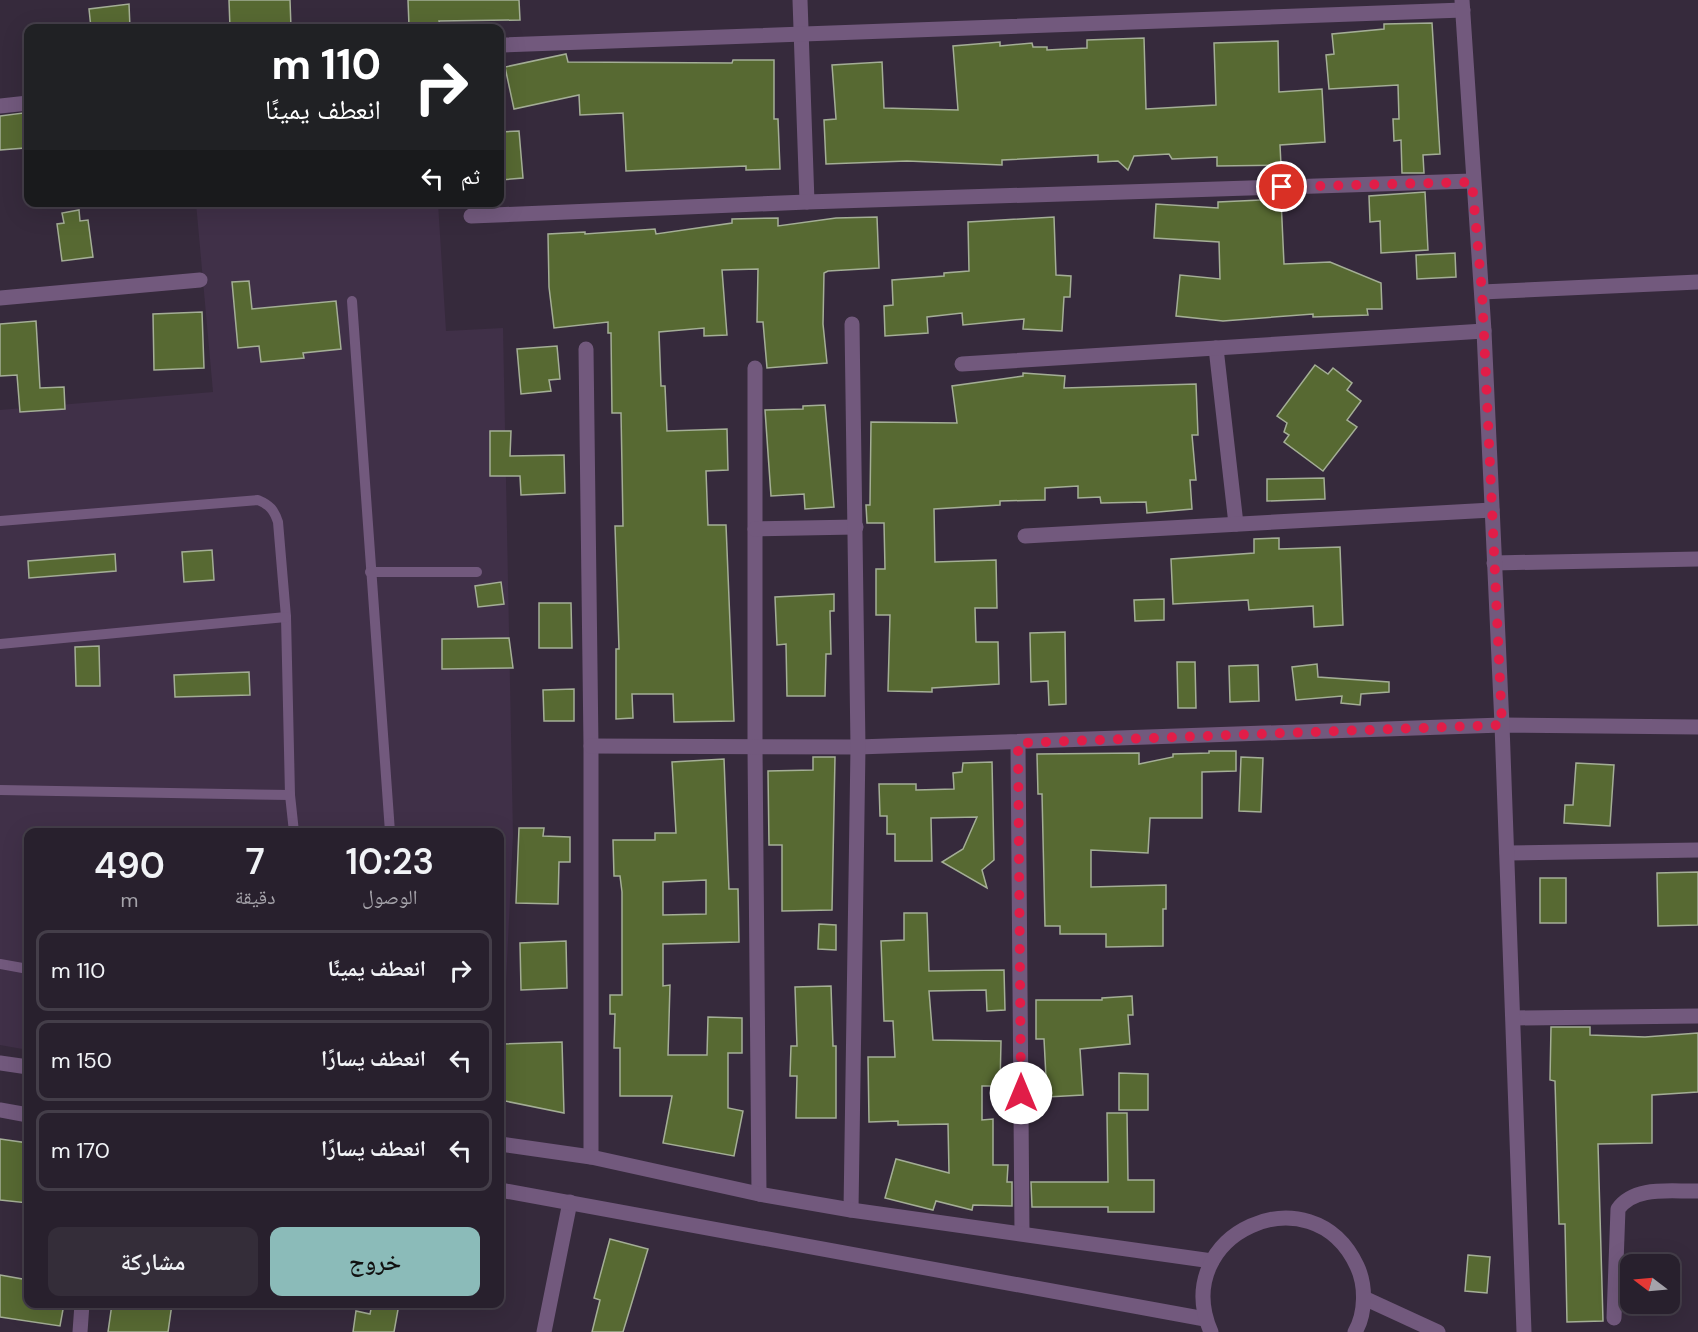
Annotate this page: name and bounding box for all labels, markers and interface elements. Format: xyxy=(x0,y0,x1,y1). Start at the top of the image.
text: 110 m xyxy=(271,37,381,92)
icon: right xyxy=(402,48,480,126)
text: انعطف يمينًا xyxy=(265,92,381,127)
pin xyxy=(1256,161,1307,212)
icon: left xyxy=(416,162,449,195)
text: ثم xyxy=(461,162,480,191)
icon: arrive xyxy=(1265,170,1298,203)
text: 7 xyxy=(246,838,265,885)
text: 10:23 xyxy=(345,838,434,885)
text: 490 xyxy=(94,842,165,889)
text: دقيقة xyxy=(235,884,275,910)
text: الوصول xyxy=(362,884,417,910)
text: m xyxy=(121,887,138,913)
text: انعطف يمينًا xyxy=(328,954,426,983)
icon: right xyxy=(444,954,477,987)
text: 110 m xyxy=(51,956,105,985)
text: انعطف يسارًا xyxy=(321,1044,426,1073)
icon: left xyxy=(444,1044,477,1077)
text: 150 m xyxy=(51,1046,112,1075)
position arrow xyxy=(989,1061,1053,1125)
text: انعطف يسارًا xyxy=(321,1134,426,1163)
icon: left xyxy=(444,1134,477,1167)
text: 170 m xyxy=(51,1136,110,1165)
button: مشاركة xyxy=(48,1227,258,1296)
button: خروج xyxy=(270,1227,480,1296)
north arrow xyxy=(1620,1254,1680,1314)
map controls xyxy=(1620,1254,1680,1314)

